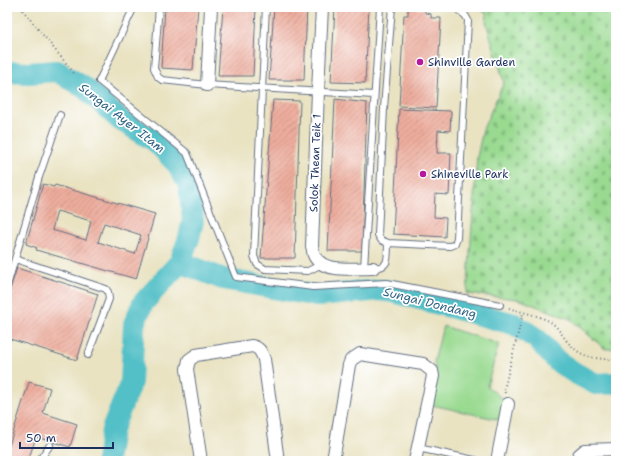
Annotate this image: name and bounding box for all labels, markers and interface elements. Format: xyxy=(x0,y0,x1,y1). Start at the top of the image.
place label: Shinville Garden xyxy=(428,55,515,70)
marker: Shinville Garden xyxy=(415,57,425,67)
water label: Sungai Ayer Itam xyxy=(76,80,168,156)
street label: Solok Thean Teik 1 xyxy=(306,114,325,212)
place label: Shineville Park xyxy=(431,167,508,182)
marker: Shineville Park xyxy=(418,169,428,179)
water label: Sungai Dondang xyxy=(382,284,478,322)
scale bar xyxy=(20,424,113,450)
text: 50 m xyxy=(26,430,56,446)

